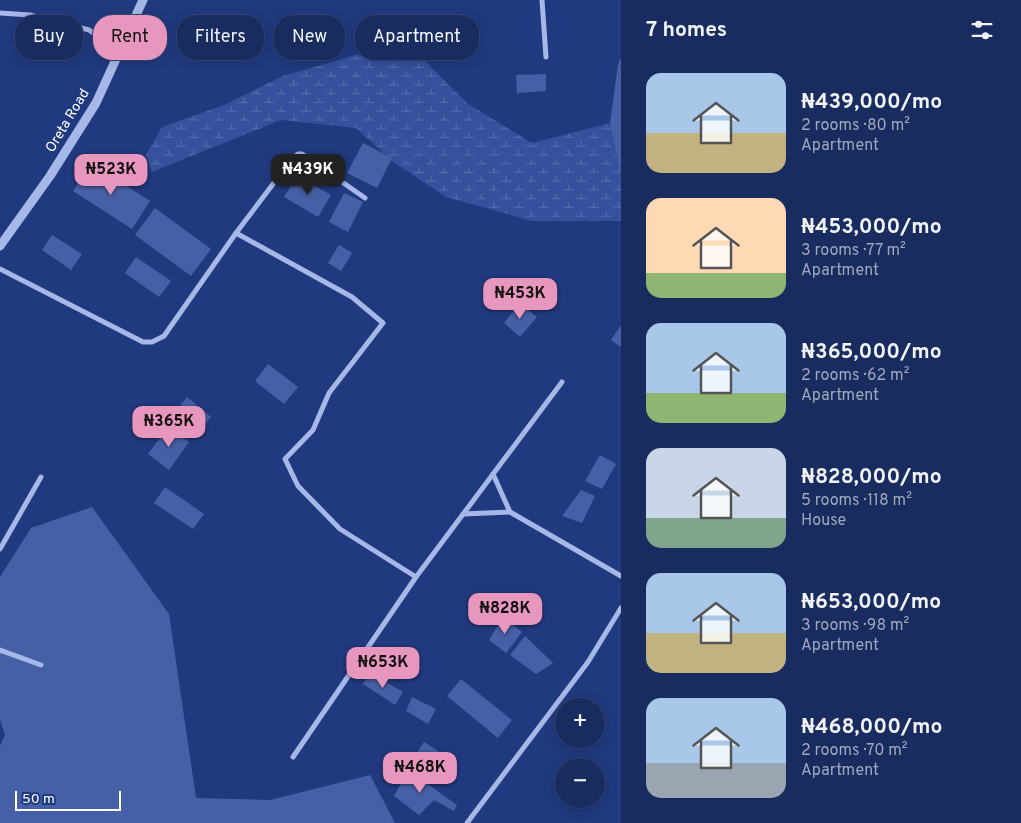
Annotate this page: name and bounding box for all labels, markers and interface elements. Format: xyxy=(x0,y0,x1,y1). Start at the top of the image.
chip: Buy xyxy=(15,15,83,60)
chip: Rent xyxy=(93,15,167,60)
chip: Filters xyxy=(177,15,264,60)
chip: New xyxy=(274,15,345,60)
chip: Apartment xyxy=(355,15,479,60)
icon: filters xyxy=(968,16,996,44)
text: 7 homes xyxy=(646,17,727,44)
street label: Oreta Road xyxy=(42,86,94,156)
text: ₦439,000/mo xyxy=(801,89,942,116)
icon: home xyxy=(686,93,746,153)
text: 2 rooms · 80 m² xyxy=(801,116,910,136)
text: Apartment xyxy=(801,136,879,156)
pin: ₦523K xyxy=(76,154,146,196)
pin: ₦439K xyxy=(273,154,343,196)
text: ₦523K xyxy=(85,160,137,180)
text: ₦439K xyxy=(282,160,334,180)
text: ₦453,000/mo xyxy=(801,214,942,241)
icon: home xyxy=(686,218,746,278)
text: 3 rooms · 77 m² xyxy=(801,241,906,261)
text: Apartment xyxy=(801,261,879,281)
pin: ₦453K xyxy=(485,278,555,320)
text: ₦453K xyxy=(494,284,546,304)
text: ₦365,000/mo xyxy=(801,339,942,366)
icon: home xyxy=(686,343,746,403)
text: 2 rooms · 62 m² xyxy=(801,366,909,386)
text: Apartment xyxy=(801,386,879,406)
pin: ₦365K xyxy=(134,406,204,448)
text: ₦365K xyxy=(143,412,195,432)
text: ₦828,000/mo xyxy=(801,464,942,491)
icon: home xyxy=(686,468,746,528)
text: 5 rooms · 118 m² xyxy=(801,491,912,511)
text: House xyxy=(801,511,846,531)
text: ₦653,000/mo xyxy=(801,589,941,616)
pin: ₦828K xyxy=(470,592,540,635)
icon: home xyxy=(686,593,746,653)
text: ₦828K xyxy=(479,599,531,619)
text: 3 rooms · 98 m² xyxy=(801,616,909,636)
text: Apartment xyxy=(801,636,879,656)
pin: ₦653K xyxy=(348,646,418,689)
text: ₦653K xyxy=(357,653,409,673)
map controls xyxy=(555,698,605,808)
button: + xyxy=(555,698,605,748)
text: ₦468,000/mo xyxy=(801,714,942,741)
icon: home xyxy=(686,718,746,778)
text: 2 rooms · 70 m² xyxy=(801,741,908,761)
pin: ₦468K xyxy=(385,752,455,794)
text: ₦468K xyxy=(394,758,446,778)
button: − xyxy=(555,758,605,808)
text: Apartment xyxy=(801,761,879,781)
scale bar xyxy=(15,788,121,811)
text: 50 m xyxy=(22,791,55,808)

